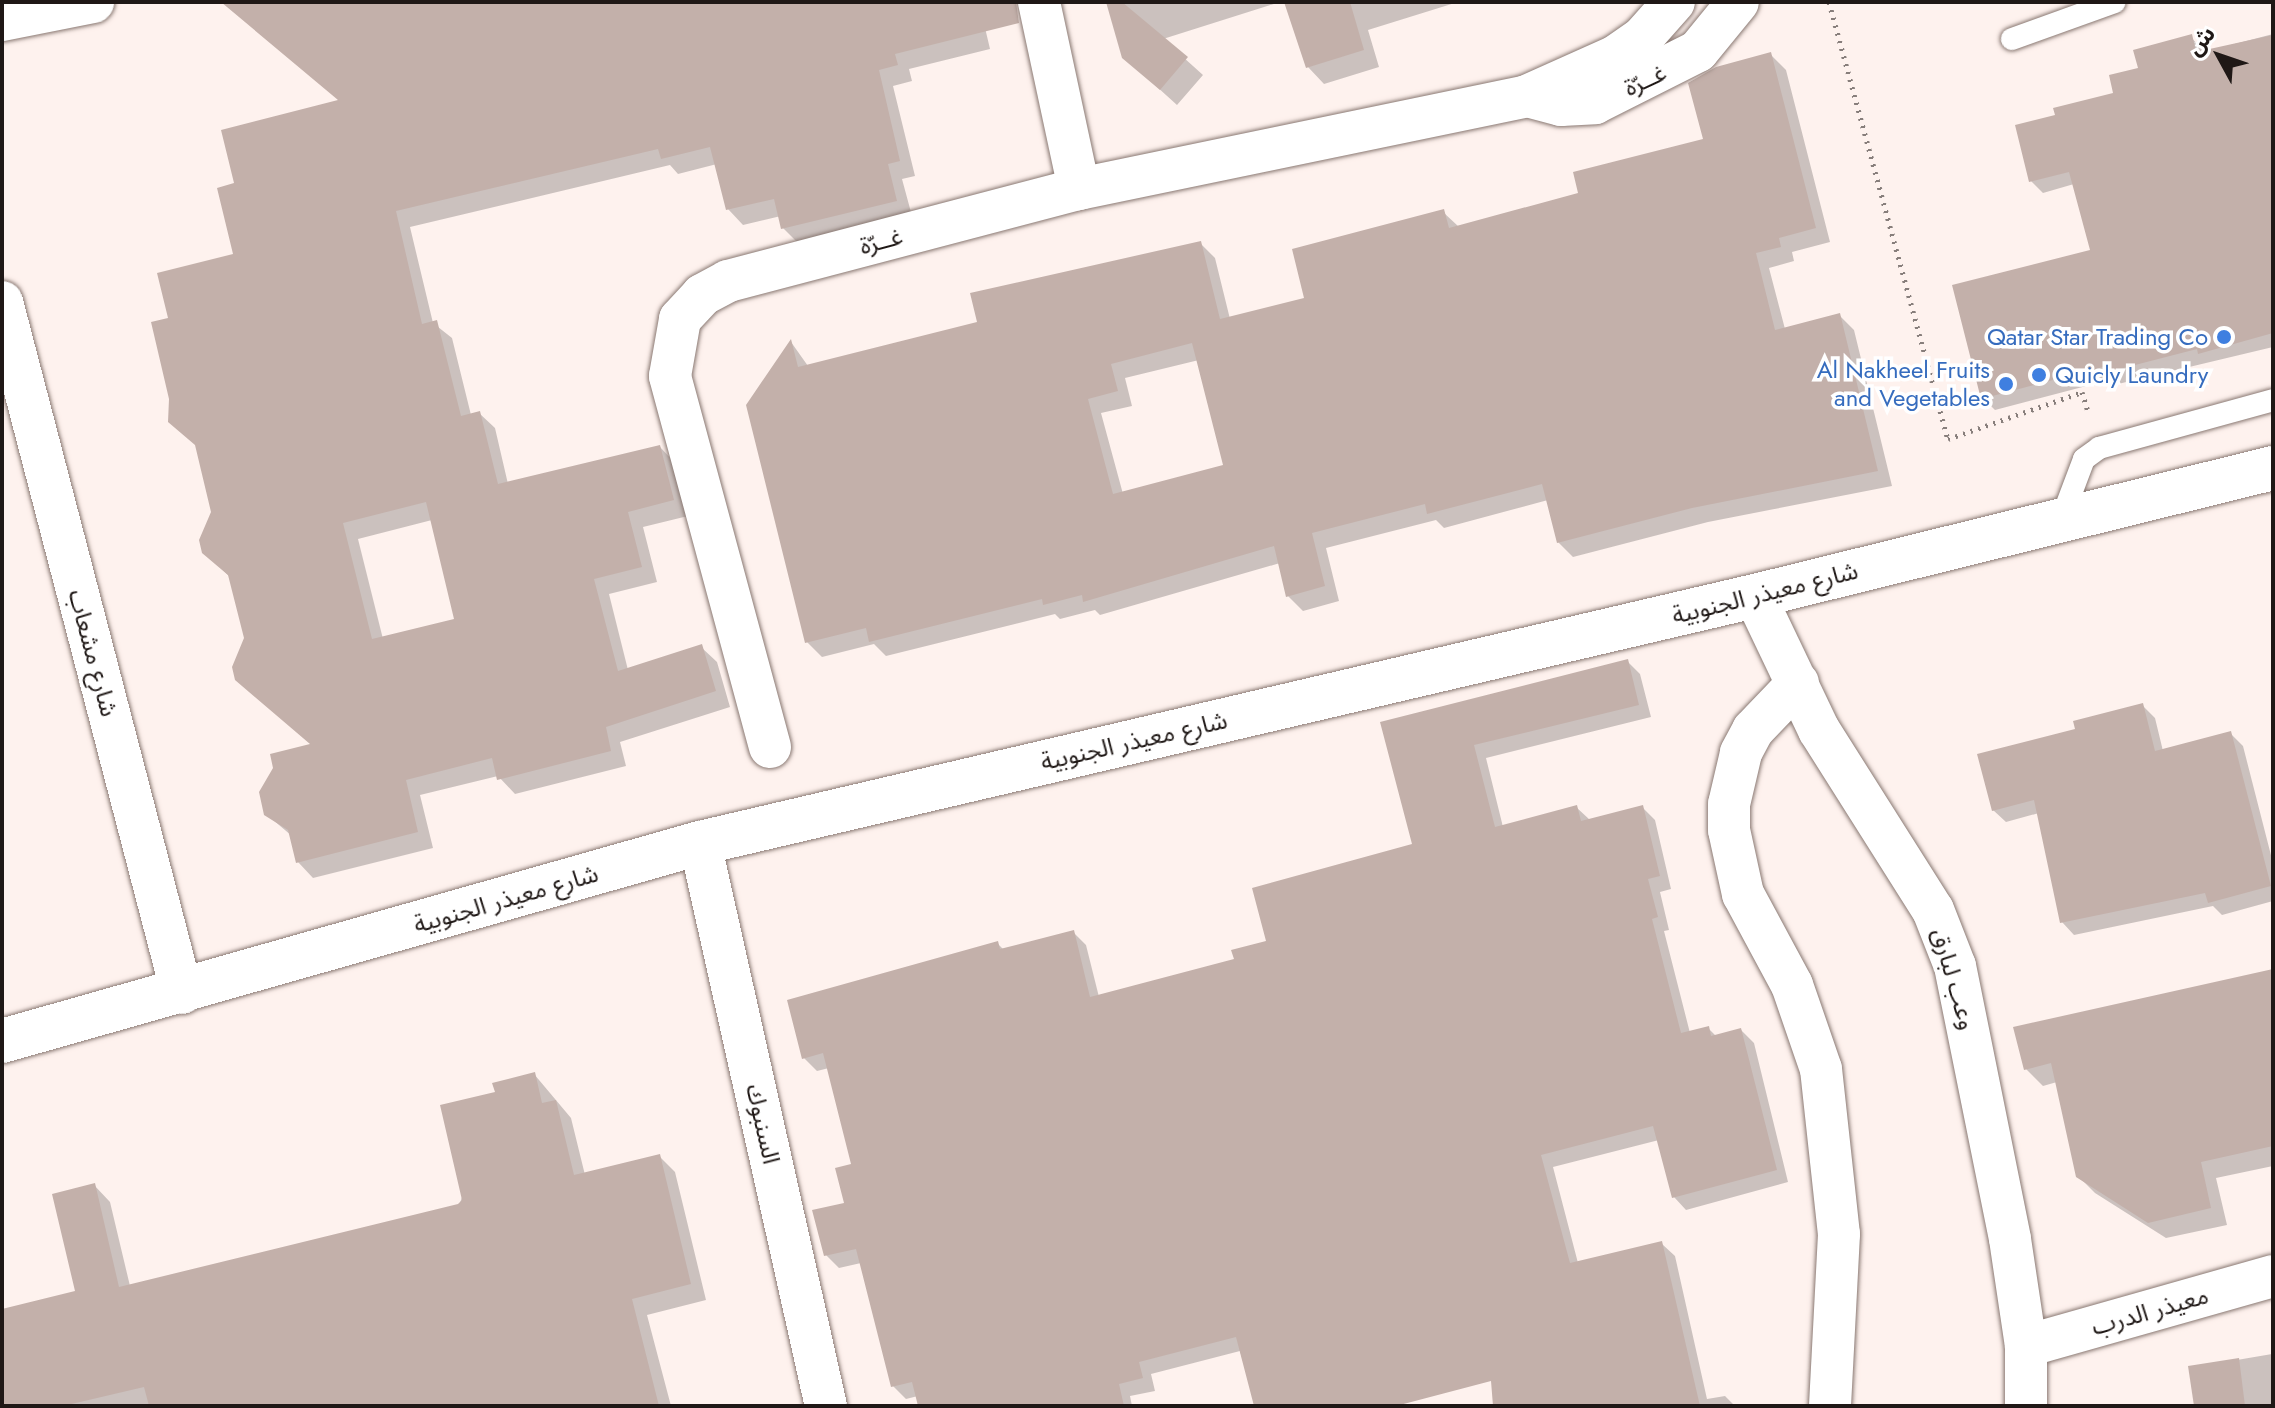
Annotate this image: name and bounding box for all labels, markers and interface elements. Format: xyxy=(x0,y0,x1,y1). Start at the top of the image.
north arrow xyxy=(2179,16,2259,96)
text: ش xyxy=(2179,19,2223,62)
street label: غــرّة xyxy=(1619,58,1671,102)
street label: غــرّة xyxy=(856,221,906,261)
place label: Qatar Star Trading Co xyxy=(1987,323,2208,351)
marker: Qatar Star Trading Co xyxy=(2215,328,2233,346)
place label: Al Nakheel Fruits and Vegetables xyxy=(1817,356,1990,412)
place label: Quicly Laundry xyxy=(2055,361,2208,389)
marker: Quicly Laundry xyxy=(2030,366,2048,384)
marker: Al Nakheel Fruits and Vegetables xyxy=(1997,375,2015,393)
street label: شارع معيذر الجنوبية xyxy=(1669,556,1861,630)
street label: شارع مشعاب xyxy=(62,586,124,720)
street label: شارع معيذر الجنوبية xyxy=(1038,706,1230,776)
street label: شارع معيذر الجنوبية xyxy=(410,859,602,939)
street label: وعب لبارق xyxy=(1926,925,1982,1033)
street label: السنبوك xyxy=(740,1081,786,1167)
street label: معيذر الدرب xyxy=(2088,1281,2212,1341)

